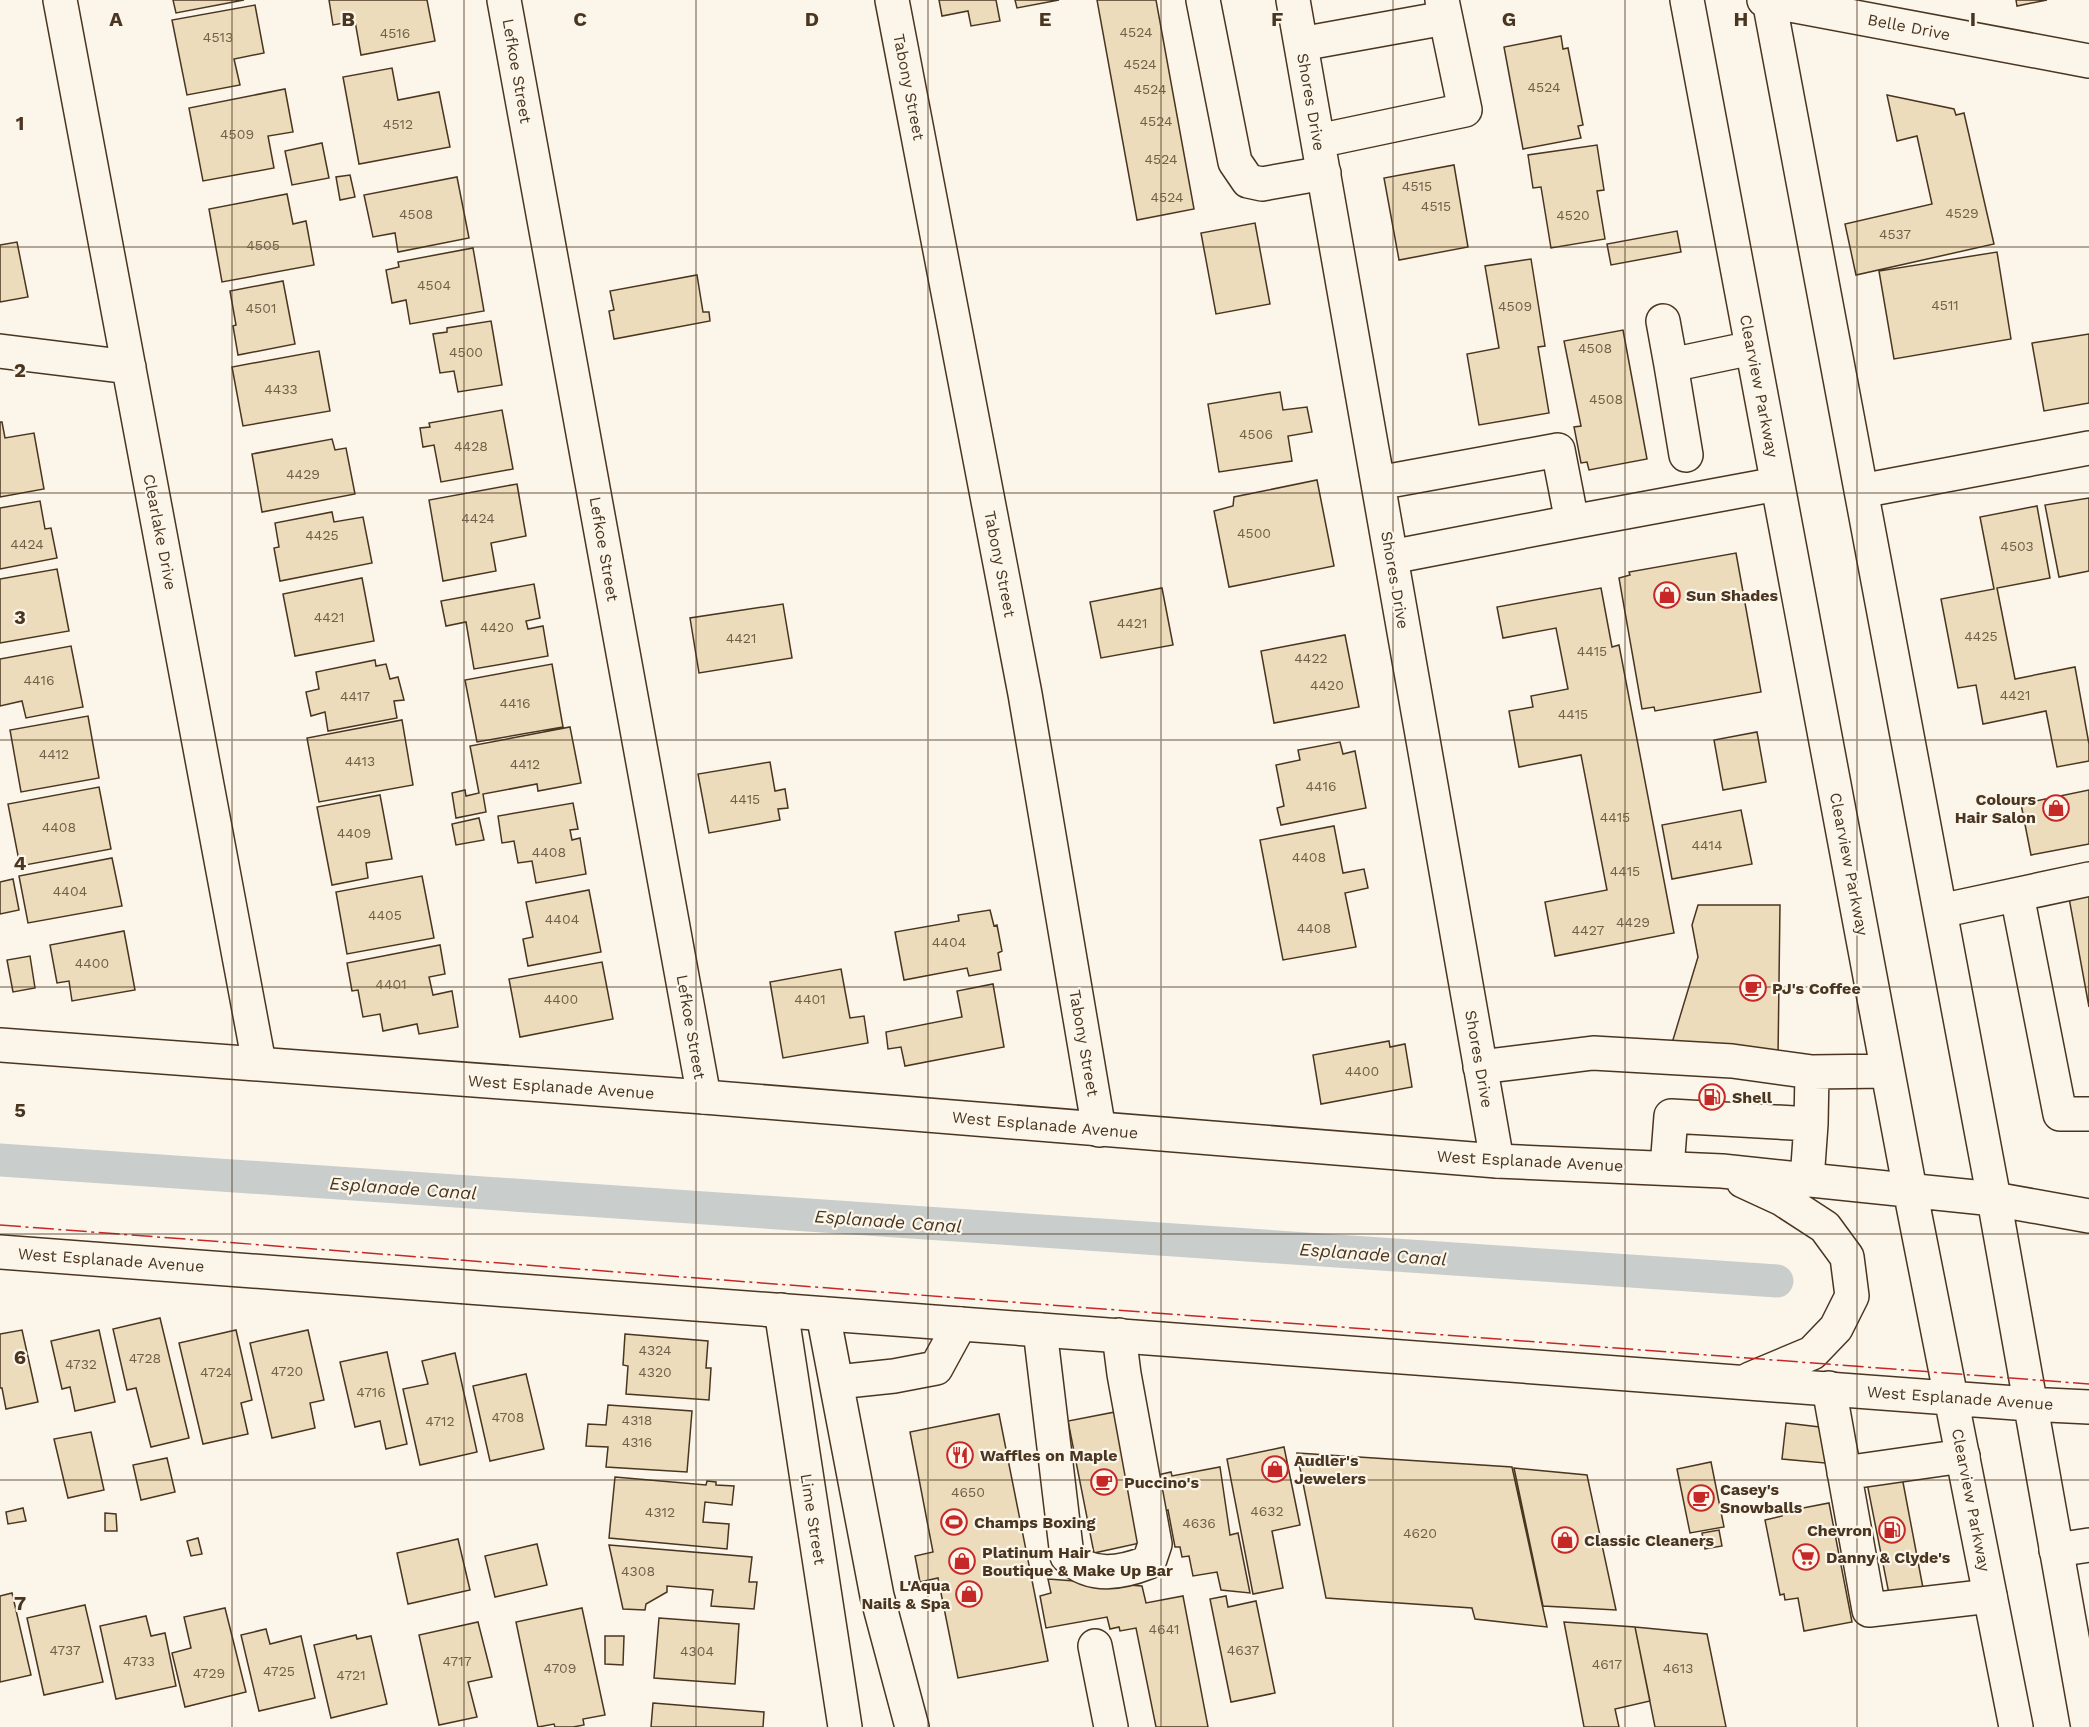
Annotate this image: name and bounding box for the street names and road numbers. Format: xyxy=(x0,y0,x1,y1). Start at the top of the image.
street label: Belle Drive xyxy=(1866,10,1952,44)
street label: Lefkoe Street xyxy=(498,17,536,125)
street label: Tabony Street xyxy=(889,32,929,142)
street label: Shores Drive xyxy=(1293,52,1329,152)
street label: Clearview Parkway xyxy=(1736,313,1782,460)
street label: Clearlake Drive xyxy=(139,472,181,592)
street label: Lefkoe Street xyxy=(585,495,623,603)
street label: Tabony Street xyxy=(980,509,1020,619)
street label: Shores Drive xyxy=(1377,530,1413,630)
street label: Clearview Parkway xyxy=(1826,791,1872,938)
street label: Lefkoe Street xyxy=(672,973,710,1081)
street label: Tabony Street xyxy=(1065,988,1103,1098)
street label: Shores Drive xyxy=(1461,1009,1497,1109)
street label: West Esplanade Avenue xyxy=(467,1071,655,1103)
street label: West Esplanade Avenue xyxy=(951,1107,1139,1143)
street label: West Esplanade Avenue xyxy=(1436,1147,1624,1175)
street label: West Esplanade Avenue xyxy=(17,1244,205,1276)
street label: West Esplanade Avenue xyxy=(1866,1382,2054,1414)
street label: Clearview Parkway xyxy=(1948,1427,1994,1574)
street label: Lime Street xyxy=(796,1472,830,1566)

